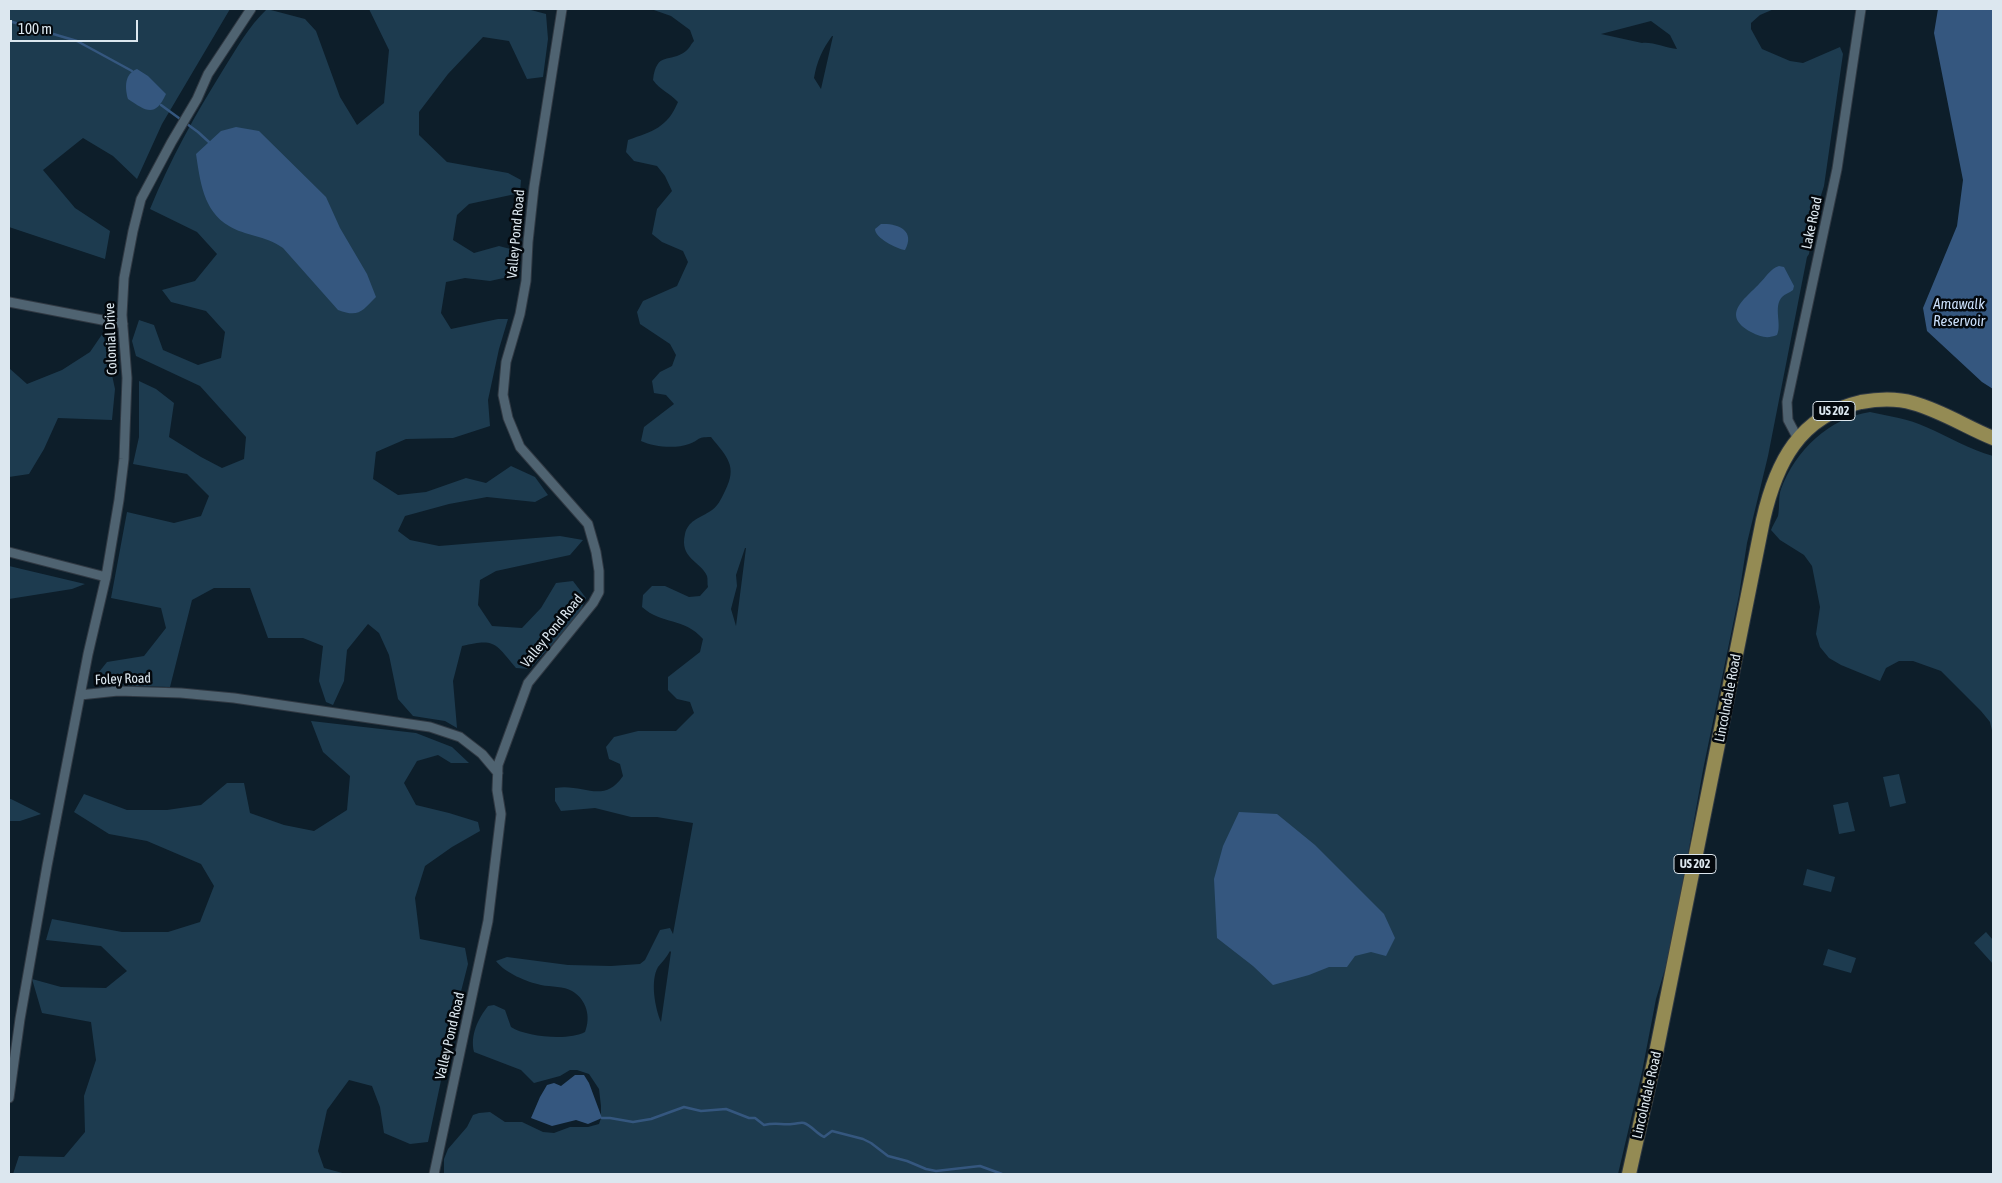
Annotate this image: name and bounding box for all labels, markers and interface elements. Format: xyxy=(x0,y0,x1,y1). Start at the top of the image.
scale bar xyxy=(12,10,140,42)
text: 100 m xyxy=(18,20,52,37)
street label: Valley Pond Road xyxy=(504,189,528,279)
street label: Lake Road xyxy=(1798,195,1826,251)
water label: Amawalk Reservoir xyxy=(1933,295,1985,330)
street label: Colonial Drive xyxy=(101,303,121,375)
road number: US 202 xyxy=(1813,402,1855,421)
street label: Valley Pond Road xyxy=(517,591,587,671)
street label: Lincolndale Road xyxy=(1711,653,1745,743)
street label: Foley Road xyxy=(95,670,151,688)
road number: US 202 xyxy=(1674,854,1716,874)
street label: Valley Pond Road xyxy=(432,991,468,1081)
street label: Lincolndale Road xyxy=(1629,1050,1665,1140)

